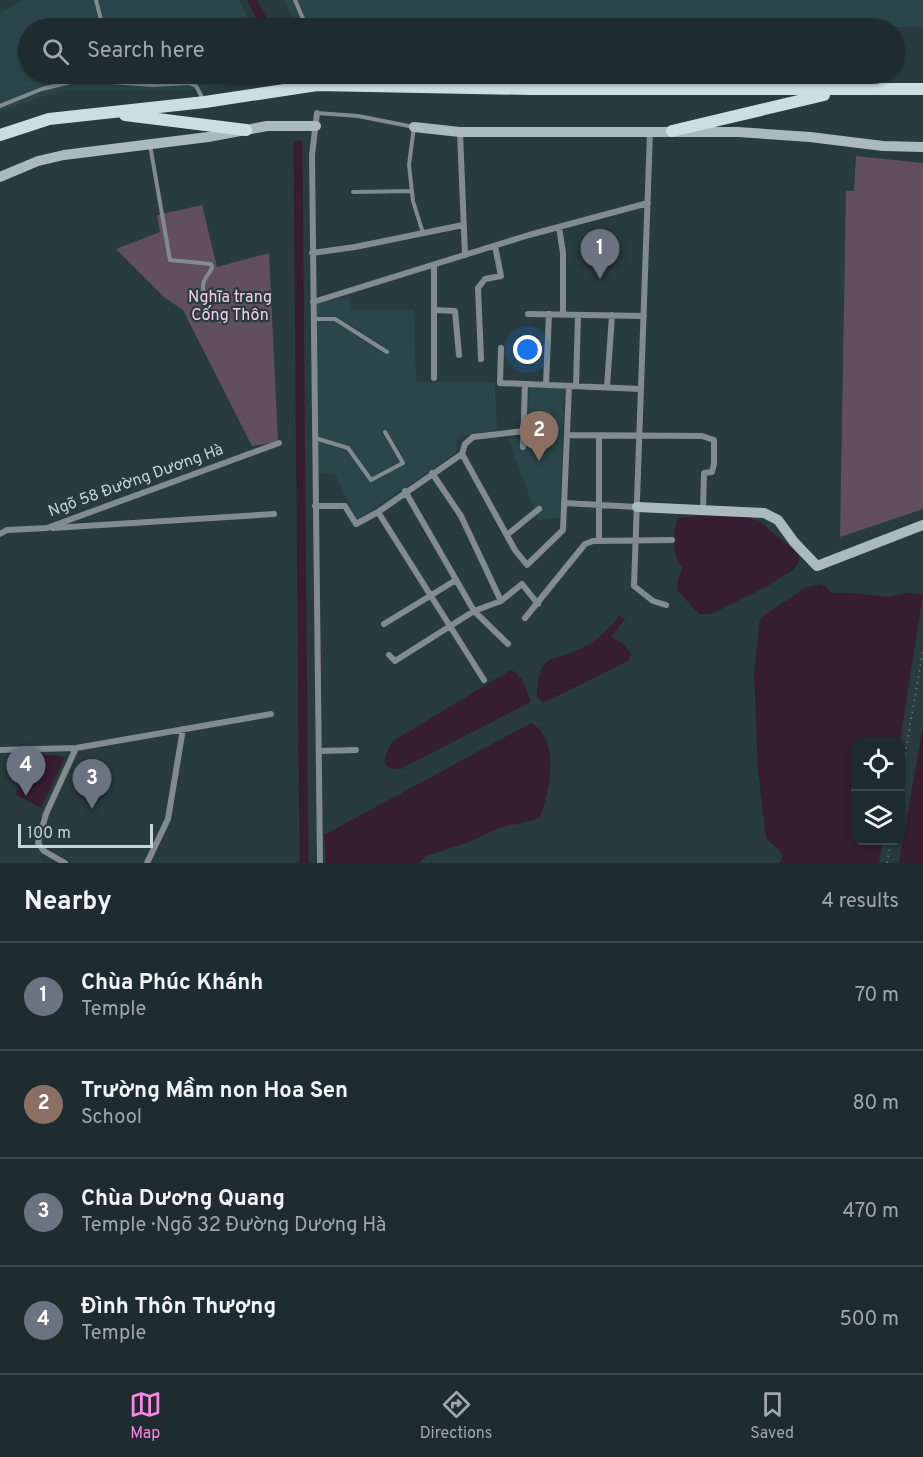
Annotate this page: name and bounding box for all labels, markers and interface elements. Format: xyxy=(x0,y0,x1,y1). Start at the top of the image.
search box xyxy=(18,18,905,84)
icon: search xyxy=(39,35,72,68)
text: Search here xyxy=(87,38,205,65)
pin: 1 xyxy=(580,230,620,279)
park label: Nghĩa trang Cống Thôn xyxy=(188,288,272,326)
your location xyxy=(513,335,542,364)
pin: 2 xyxy=(520,412,558,461)
street label: Ngõ 58 Đường Dương Hà xyxy=(46,440,226,522)
map controls xyxy=(851,737,905,845)
button: locate xyxy=(851,737,905,791)
pin: 4 xyxy=(6,746,46,796)
pin: 3 xyxy=(72,760,112,809)
button: layers xyxy=(851,791,905,845)
scale bar xyxy=(18,821,153,848)
text: 100 m xyxy=(27,824,71,844)
text: Nearby xyxy=(24,886,112,919)
text: 4 results xyxy=(822,889,899,915)
text: Chùa Phúc Khánh xyxy=(81,970,263,997)
text: 1 xyxy=(40,983,48,1009)
text: 70 m xyxy=(855,983,899,1009)
text: Temple xyxy=(81,997,146,1023)
text: Trường Mầm non Hoa Sen xyxy=(81,1078,348,1105)
text: 2 xyxy=(37,1091,50,1117)
text: 80 m xyxy=(853,1091,899,1117)
text: School xyxy=(81,1105,142,1131)
text: Chùa Dương Quang xyxy=(81,1186,285,1213)
text: 3 xyxy=(38,1199,50,1225)
text: 470 m xyxy=(842,1199,899,1225)
text: Temple · Ngõ 32 Đường Dương Hà xyxy=(81,1213,386,1239)
text: Đình Thôn Thượng xyxy=(81,1294,276,1321)
text: 4 xyxy=(37,1307,50,1333)
text: 500 m xyxy=(839,1307,899,1333)
text: Temple xyxy=(81,1321,146,1347)
tab: Map xyxy=(129,1388,162,1444)
tab: Directions xyxy=(420,1388,492,1444)
tab: Saved xyxy=(750,1388,794,1444)

